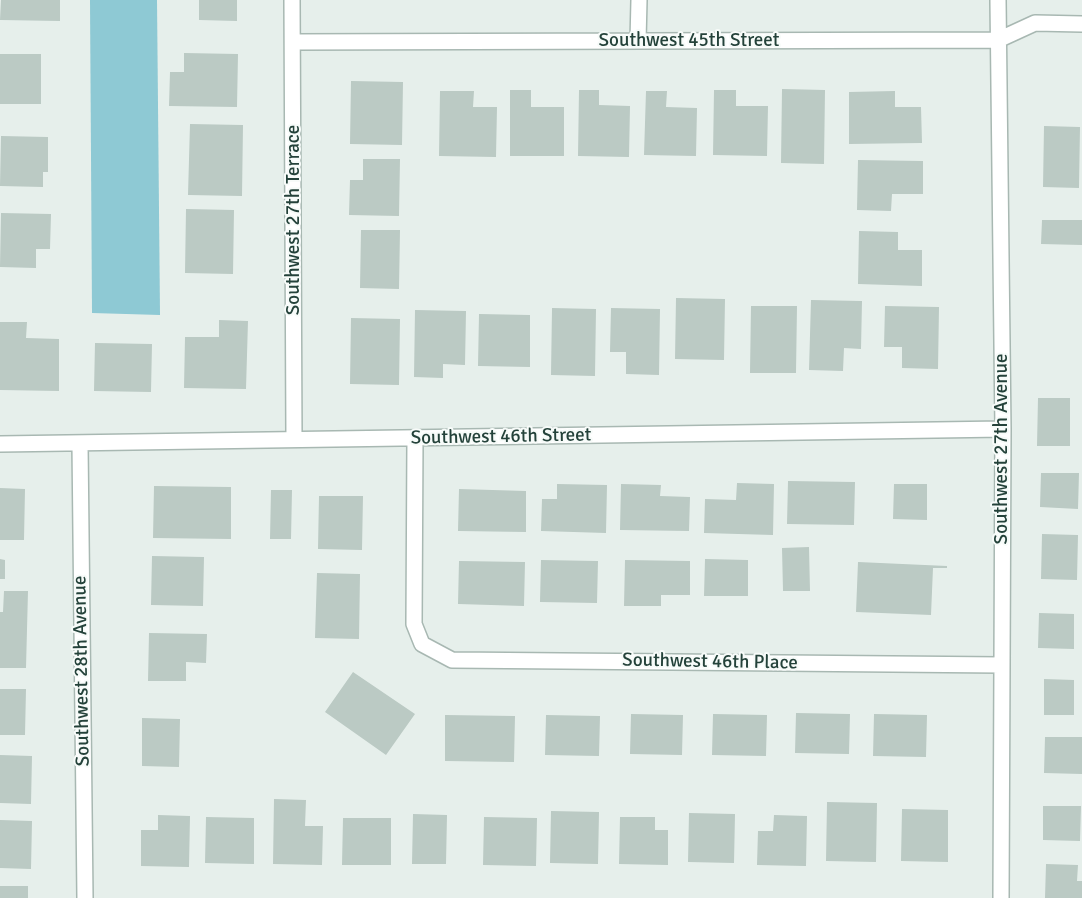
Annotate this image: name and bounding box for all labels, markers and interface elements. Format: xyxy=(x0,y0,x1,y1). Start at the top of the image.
street label: Southwest 45th Street xyxy=(599,30,779,52)
street label: Southwest 27th Terrace xyxy=(283,125,305,315)
street label: Southwest 27th Avenue xyxy=(991,354,1013,544)
street label: Southwest 46th Street xyxy=(410,424,592,450)
street label: Southwest 28th Avenue xyxy=(69,575,95,767)
street label: Southwest 46th Place xyxy=(622,649,798,675)

